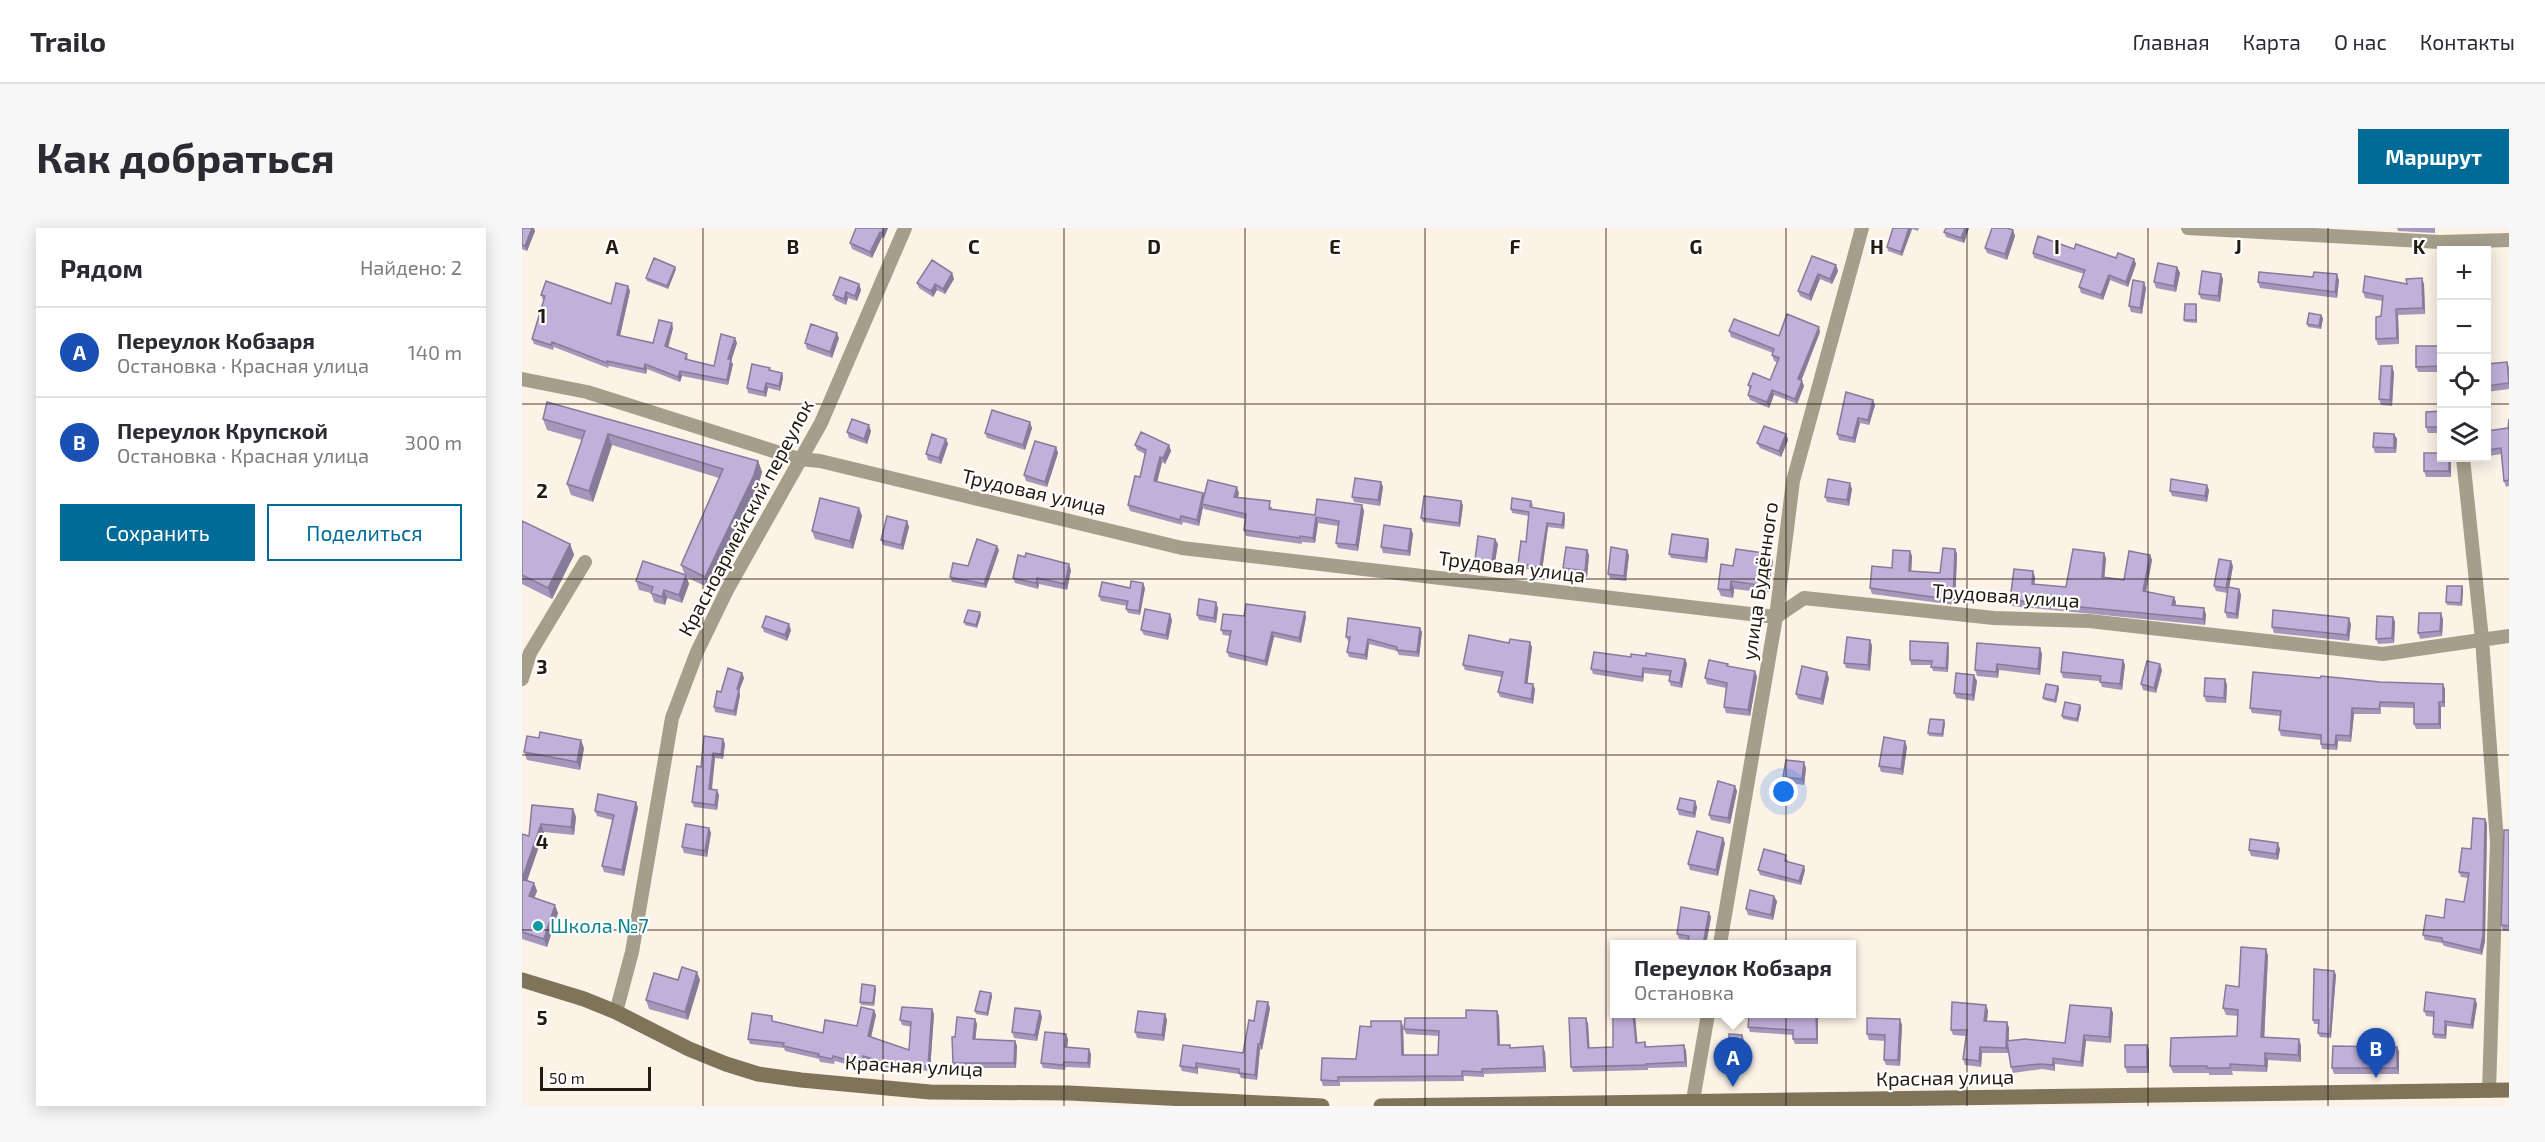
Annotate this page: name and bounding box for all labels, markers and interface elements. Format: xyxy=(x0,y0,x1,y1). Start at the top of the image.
text: Trailo xyxy=(30,24,106,58)
text: Главная xyxy=(2133,29,2210,54)
text: Карта xyxy=(2243,29,2301,54)
text: О нас xyxy=(2334,29,2387,54)
text: Контакты xyxy=(2420,29,2515,54)
button: Маршрут xyxy=(2358,129,2509,184)
text: Как добраться xyxy=(36,131,335,181)
text: A xyxy=(605,234,619,258)
text: B xyxy=(787,234,799,258)
text: C xyxy=(968,234,980,258)
text: D xyxy=(1147,234,1161,258)
text: E xyxy=(1329,234,1341,258)
text: F xyxy=(1509,234,1521,258)
text: G xyxy=(1690,234,1702,258)
text: H xyxy=(1870,234,1884,258)
text: I xyxy=(2054,234,2060,258)
text: J xyxy=(2234,234,2242,258)
text: K xyxy=(2413,234,2426,258)
map controls xyxy=(2437,246,2491,462)
button: + xyxy=(2437,246,2491,300)
text: Рядом xyxy=(60,252,143,283)
text: Найдено: 2 xyxy=(360,255,462,279)
button: − xyxy=(2437,300,2491,354)
text: 1 xyxy=(538,303,546,327)
text: Переулок Кобзаря xyxy=(117,327,315,353)
text: A xyxy=(73,340,86,364)
text: 140 m xyxy=(408,340,462,364)
text: Остановка · Красная улица xyxy=(117,353,369,377)
button: locate xyxy=(2437,354,2491,408)
street label: Красноармейский переулок xyxy=(672,395,819,640)
button: layers xyxy=(2437,408,2491,462)
text: Переулок Крупской xyxy=(117,417,328,443)
text: B xyxy=(73,430,86,454)
text: 300 m xyxy=(405,430,462,454)
text: Остановка · Красная улица xyxy=(117,443,369,467)
street label: Трудовая улица xyxy=(959,463,1109,520)
text: 2 xyxy=(536,478,548,502)
street label: улица Будённого xyxy=(1736,500,1783,662)
button: Сохранить xyxy=(60,504,255,561)
button: Поделиться xyxy=(267,504,462,561)
street label: Трудовая улица xyxy=(1437,545,1587,588)
street label: Трудовая улица xyxy=(1931,578,2081,613)
text: 3 xyxy=(536,654,548,678)
your location xyxy=(1769,777,1798,806)
text: 4 xyxy=(536,829,549,853)
place label: Школа №7 xyxy=(550,913,649,937)
marker: Школа №7 xyxy=(531,919,545,933)
popup xyxy=(1610,940,1856,1018)
text: Переулок Кобзаря xyxy=(1634,954,1832,980)
text: Остановка xyxy=(1634,980,1734,1004)
text: 5 xyxy=(536,1005,548,1029)
pin: B xyxy=(2356,1028,2396,1078)
pin: A xyxy=(1714,1038,1752,1087)
street label: Красная улица xyxy=(844,1049,984,1082)
scale bar xyxy=(540,1064,651,1092)
street label: Красная улица xyxy=(1876,1064,2014,1091)
text: 50 m xyxy=(549,1068,585,1087)

